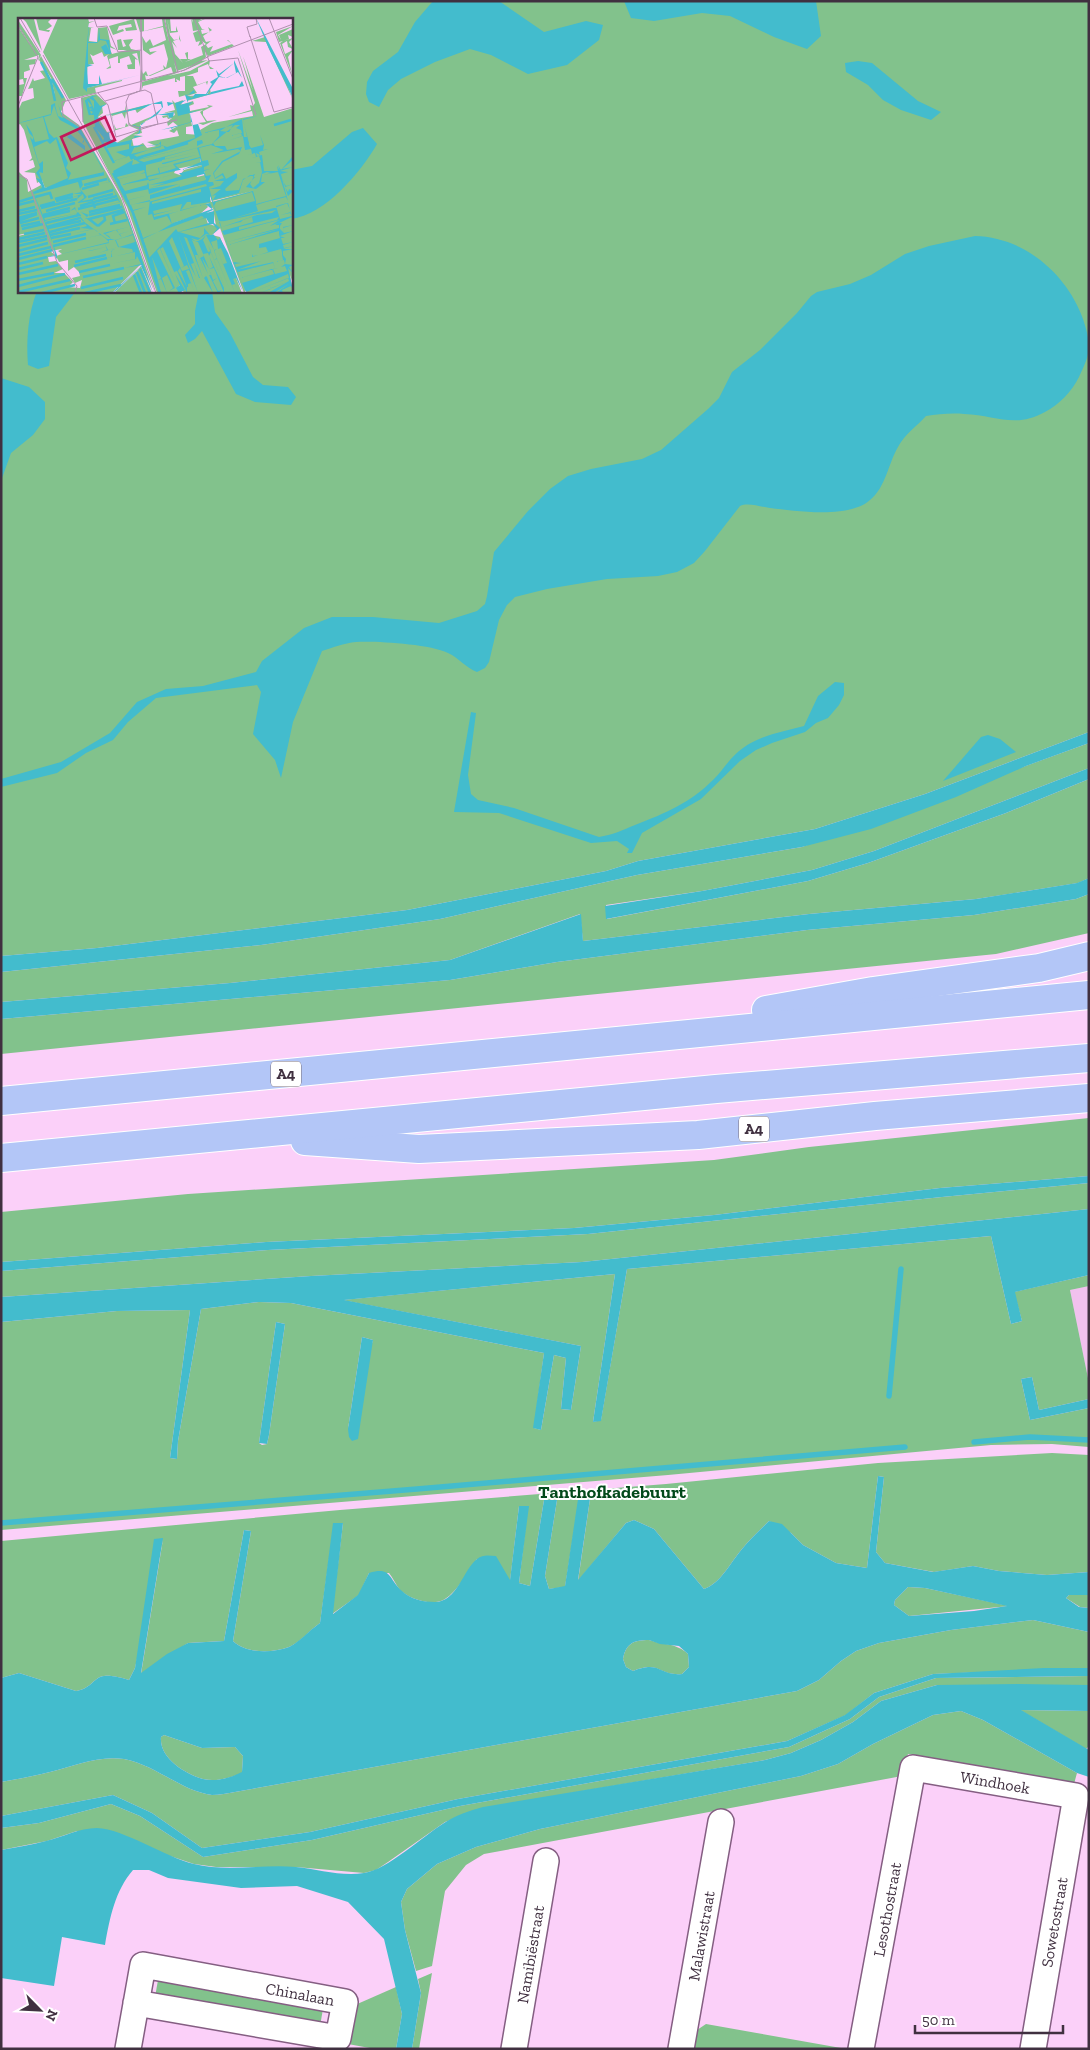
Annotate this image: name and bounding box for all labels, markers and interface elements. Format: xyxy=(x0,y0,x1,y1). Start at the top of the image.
inset map xyxy=(18,18,292,292)
road number: A4 xyxy=(271,1062,301,1086)
road number: A4 xyxy=(739,1116,769,1142)
district label: Tanthofkadebuurt xyxy=(538,1481,687,1503)
street label: Windhoek xyxy=(959,1767,1032,1798)
street label: Lesothostraat xyxy=(869,1861,905,1958)
street label: Sowetostraat xyxy=(1037,1875,1072,1969)
street label: Malawistraat xyxy=(684,1889,719,1982)
street label: Namibiëstraat xyxy=(513,1904,548,2005)
street label: Chinalaan xyxy=(264,1979,337,2010)
north arrow xyxy=(15,1985,65,2035)
scale bar xyxy=(915,2002,1062,2034)
text: N xyxy=(41,2007,61,2024)
text: 50 m xyxy=(922,2011,955,2029)

